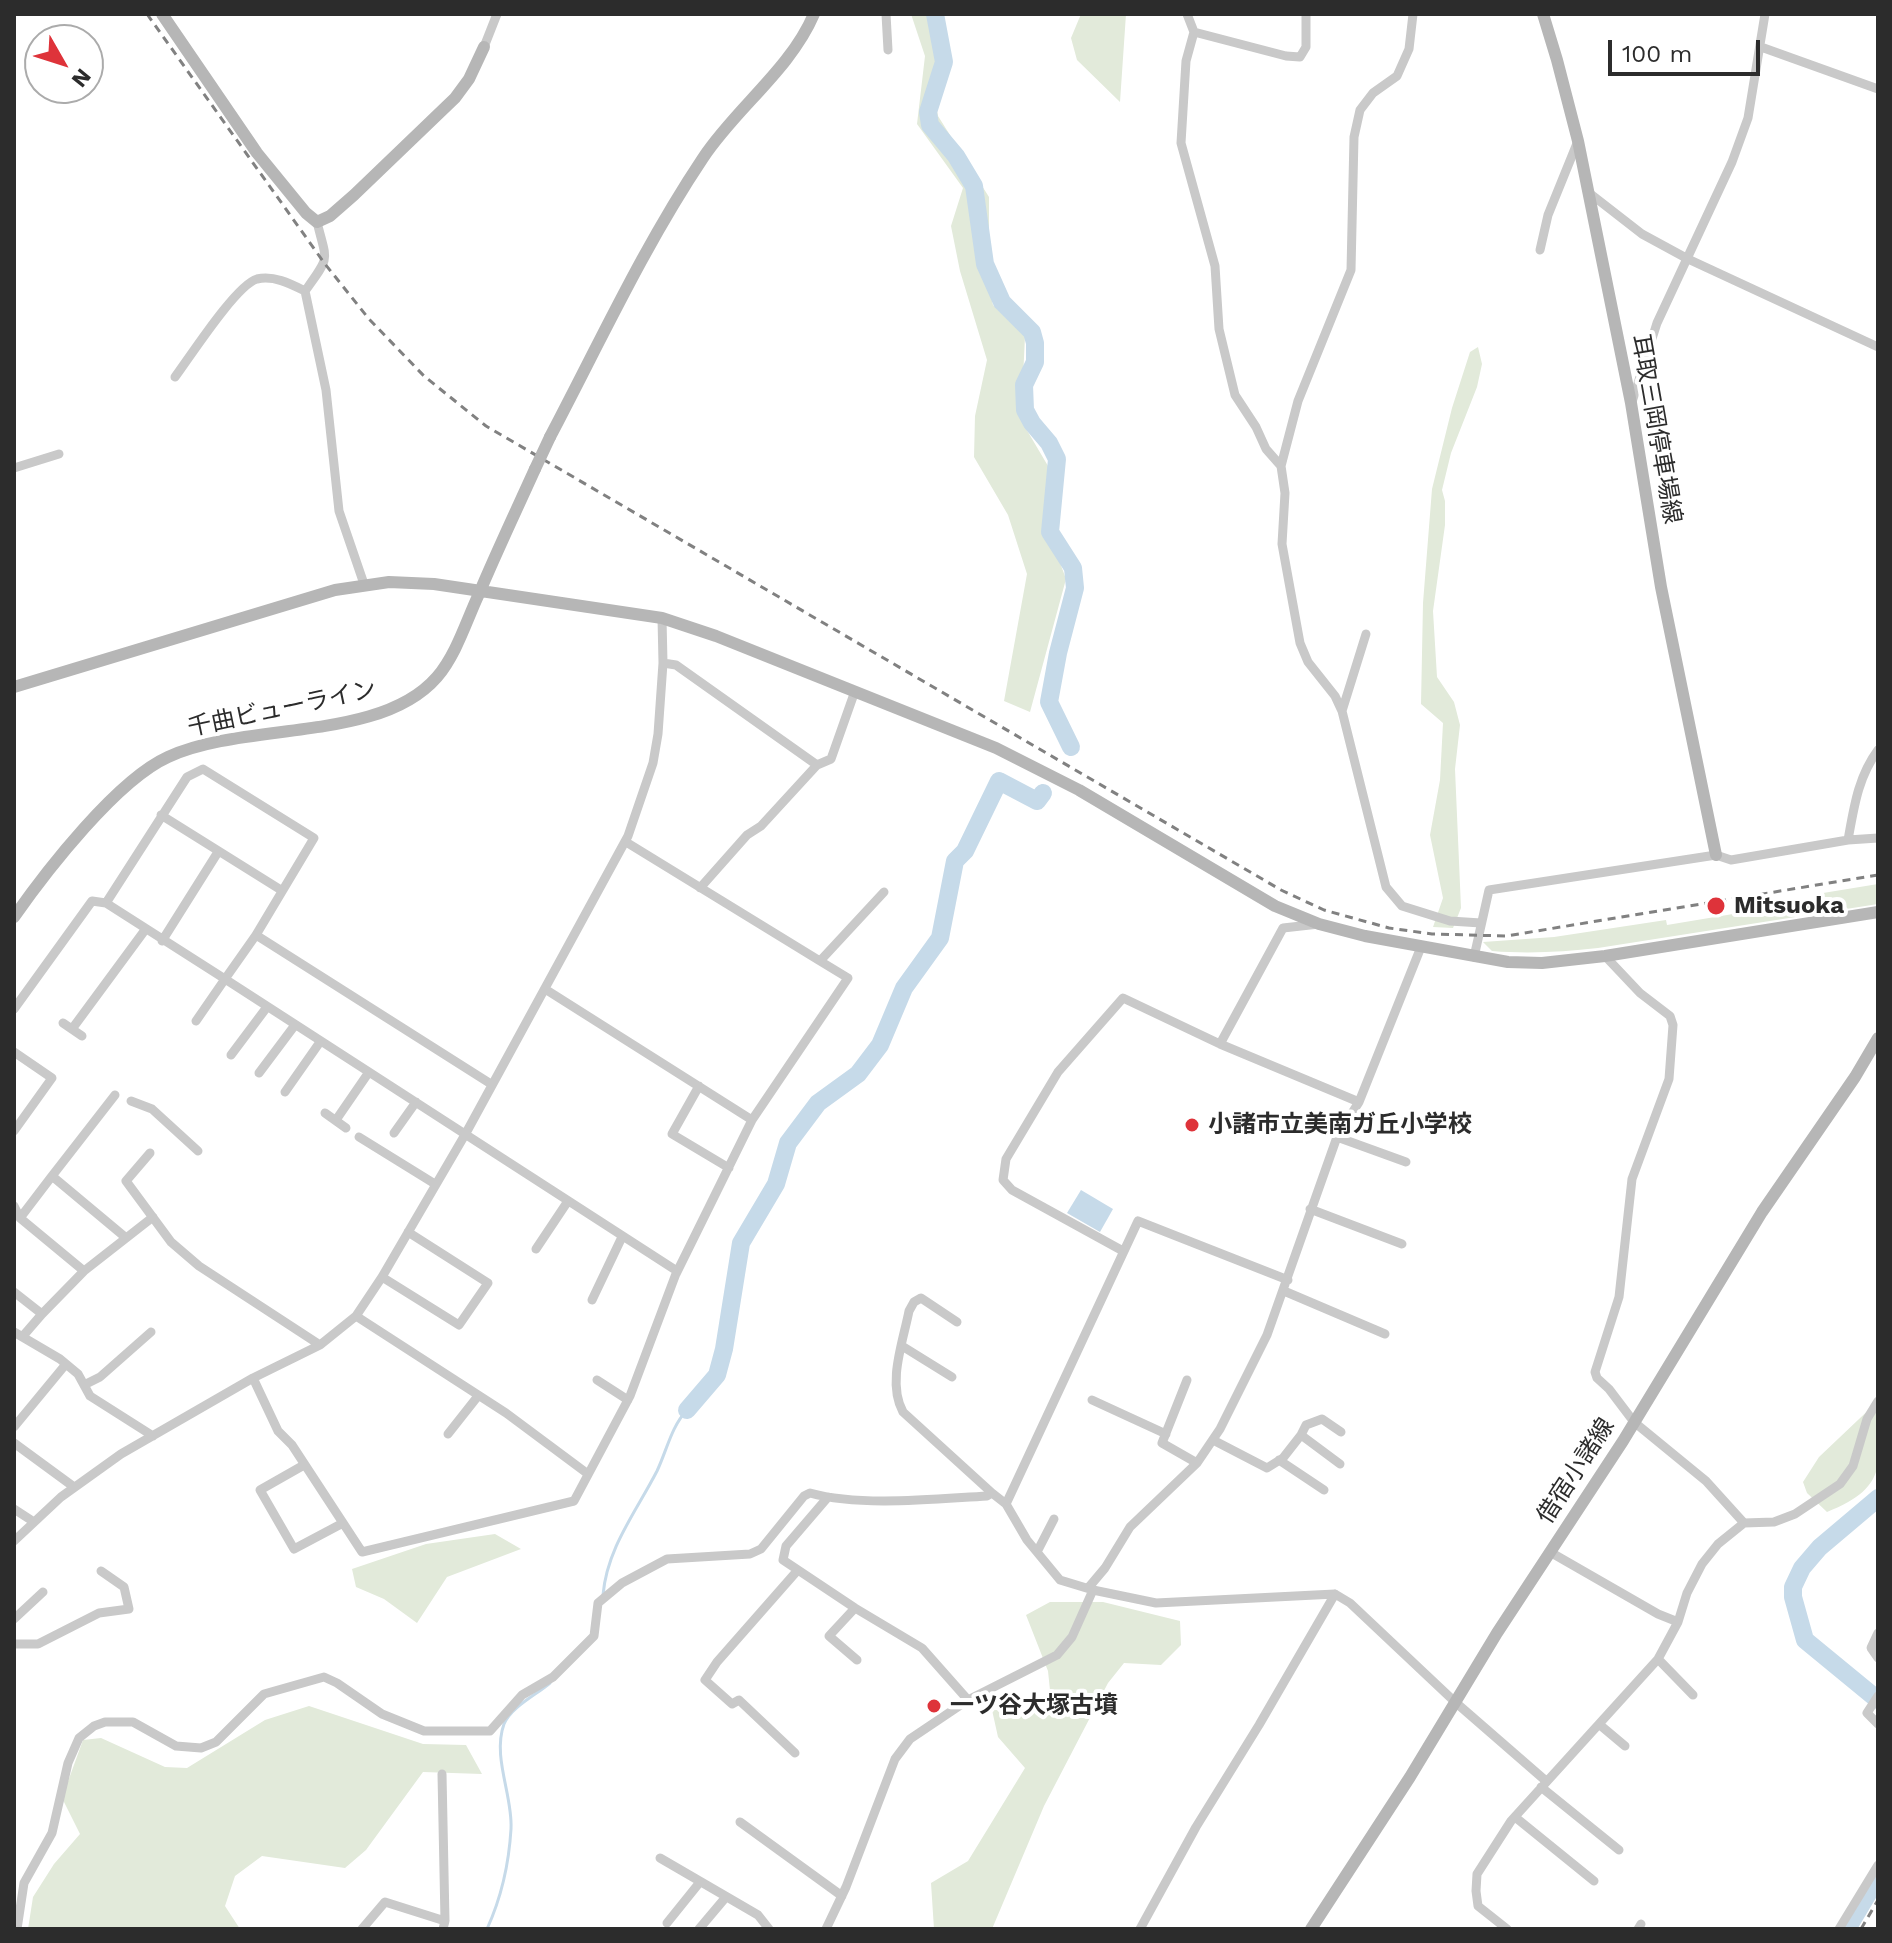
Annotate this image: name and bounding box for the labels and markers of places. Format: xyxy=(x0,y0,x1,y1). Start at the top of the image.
place label: Mitsuoka xyxy=(1734,892,1844,920)
marker: Mitsuoka xyxy=(1705,895,1727,917)
place label: 小諸市立美南ガ丘小学校 xyxy=(1208,1111,1472,1139)
marker: 小諸市立美南ガ丘小学校 xyxy=(1183,1116,1201,1134)
place label: 一ツ谷大塚古墳 xyxy=(950,1692,1118,1720)
marker: 一ツ谷大塚古墳 xyxy=(925,1697,943,1715)

